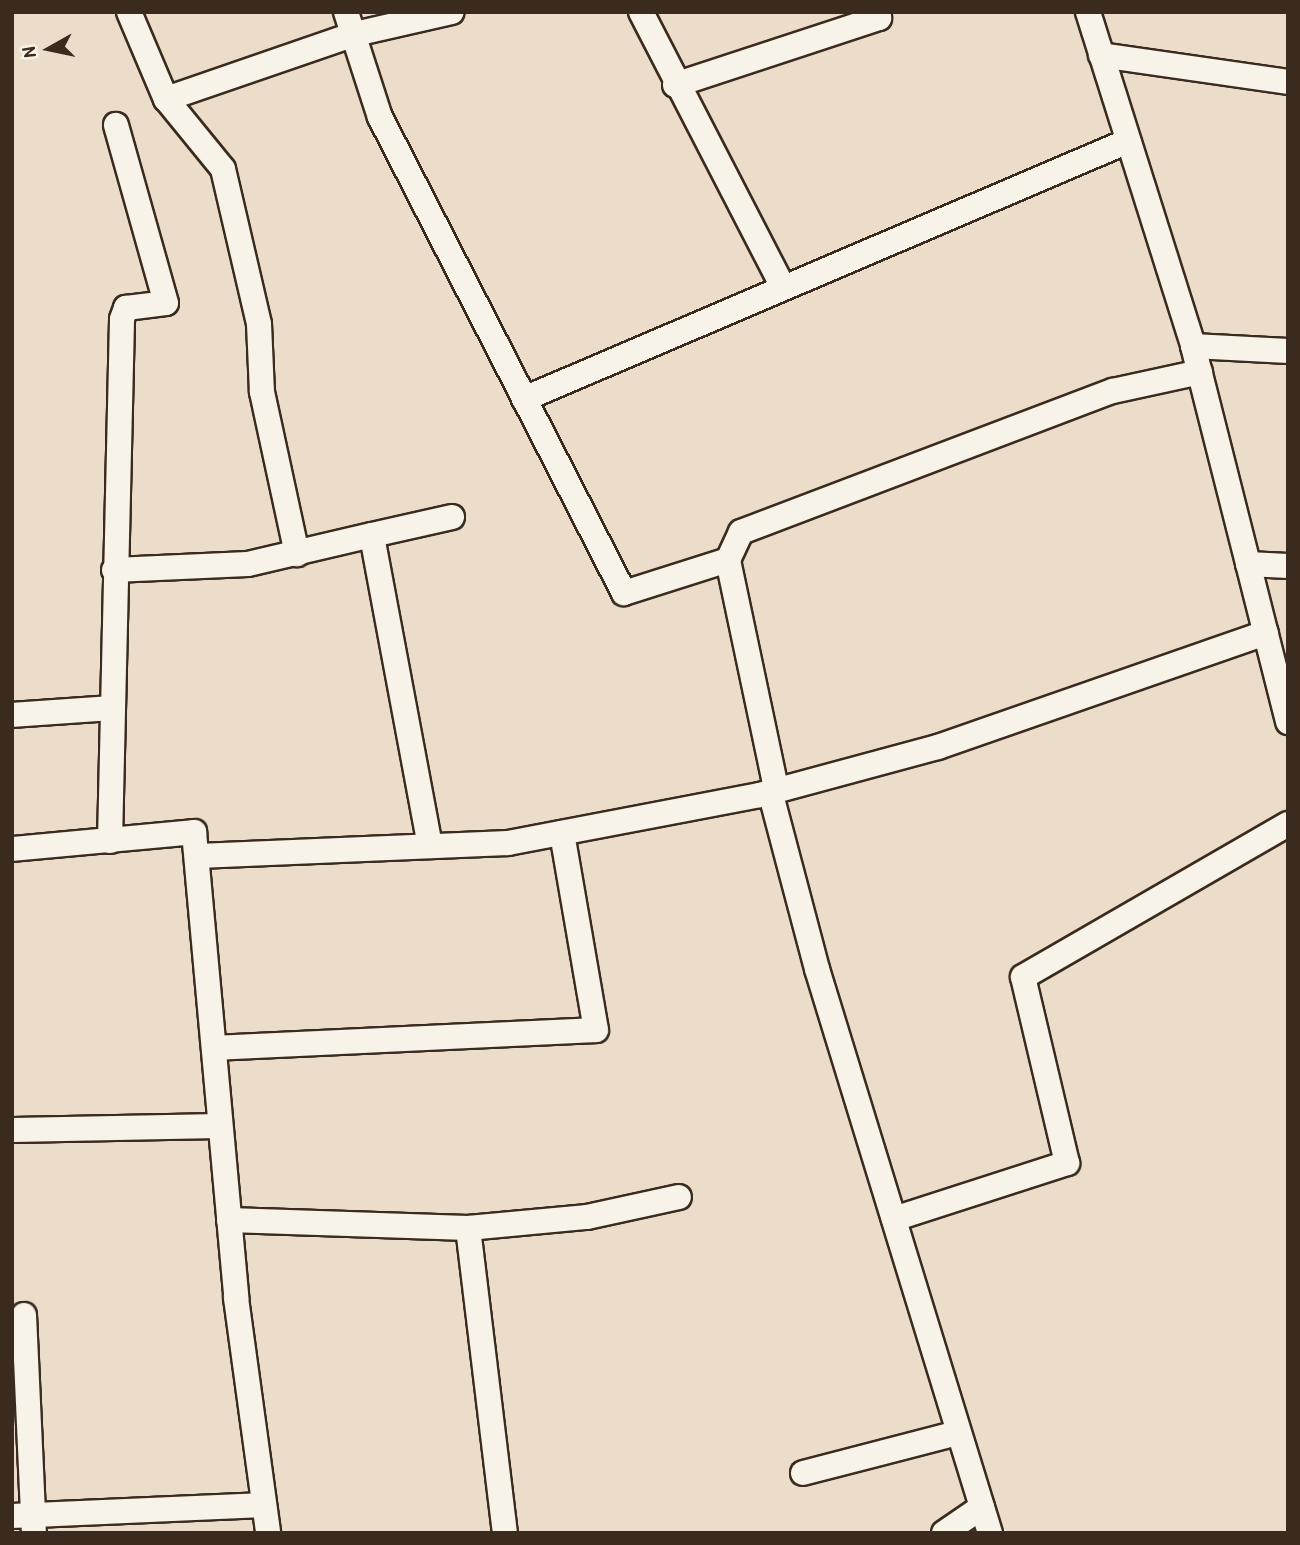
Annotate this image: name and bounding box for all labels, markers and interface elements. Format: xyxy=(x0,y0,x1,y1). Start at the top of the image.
north arrow xyxy=(14,14,84,84)
text: N xyxy=(15,45,42,59)

